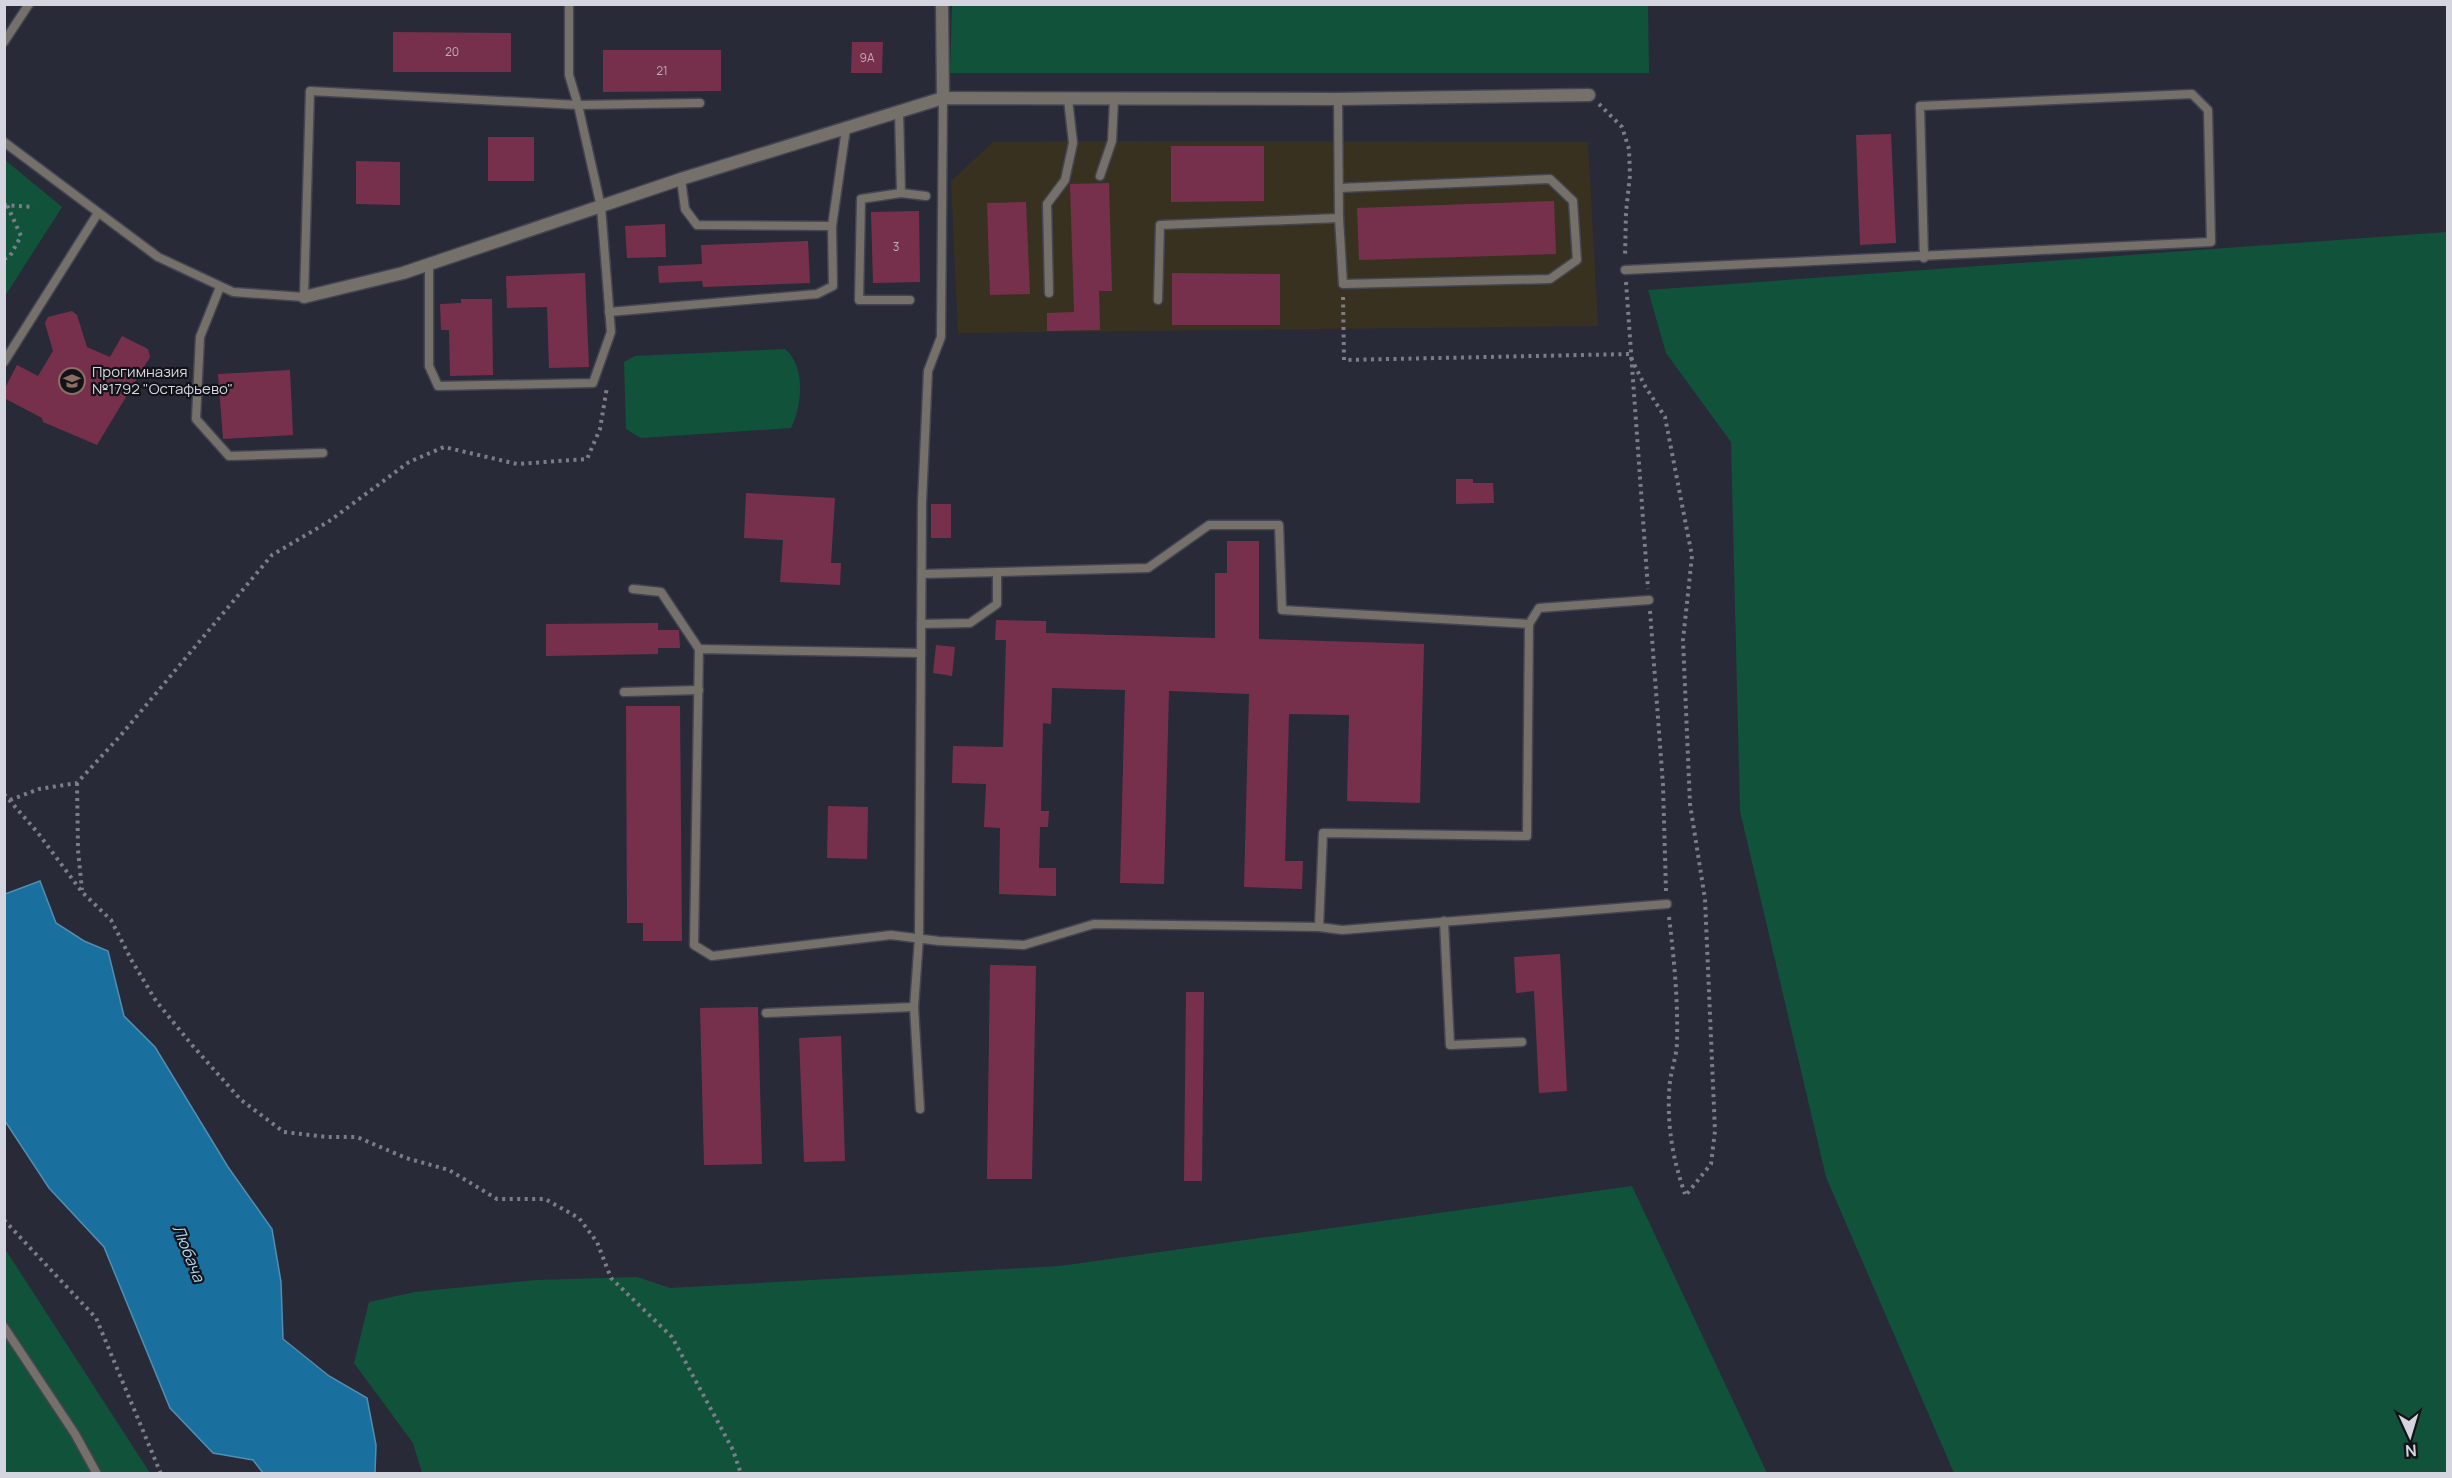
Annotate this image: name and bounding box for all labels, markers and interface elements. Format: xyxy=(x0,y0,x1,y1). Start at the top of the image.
house number: 20 xyxy=(445,43,459,60)
house number: 9А xyxy=(859,49,875,66)
house number: 21 xyxy=(656,62,668,79)
house number: 3 xyxy=(893,238,899,255)
place label: Прогимназия №1792 "Остафьево" xyxy=(92,361,233,399)
school or university icon: Прогимназия №1792 "Остафьево" xyxy=(57,366,87,396)
water label: Любача xyxy=(168,1221,211,1286)
north arrow xyxy=(2380,1406,2440,1466)
text: N xyxy=(2405,1440,2418,1462)

